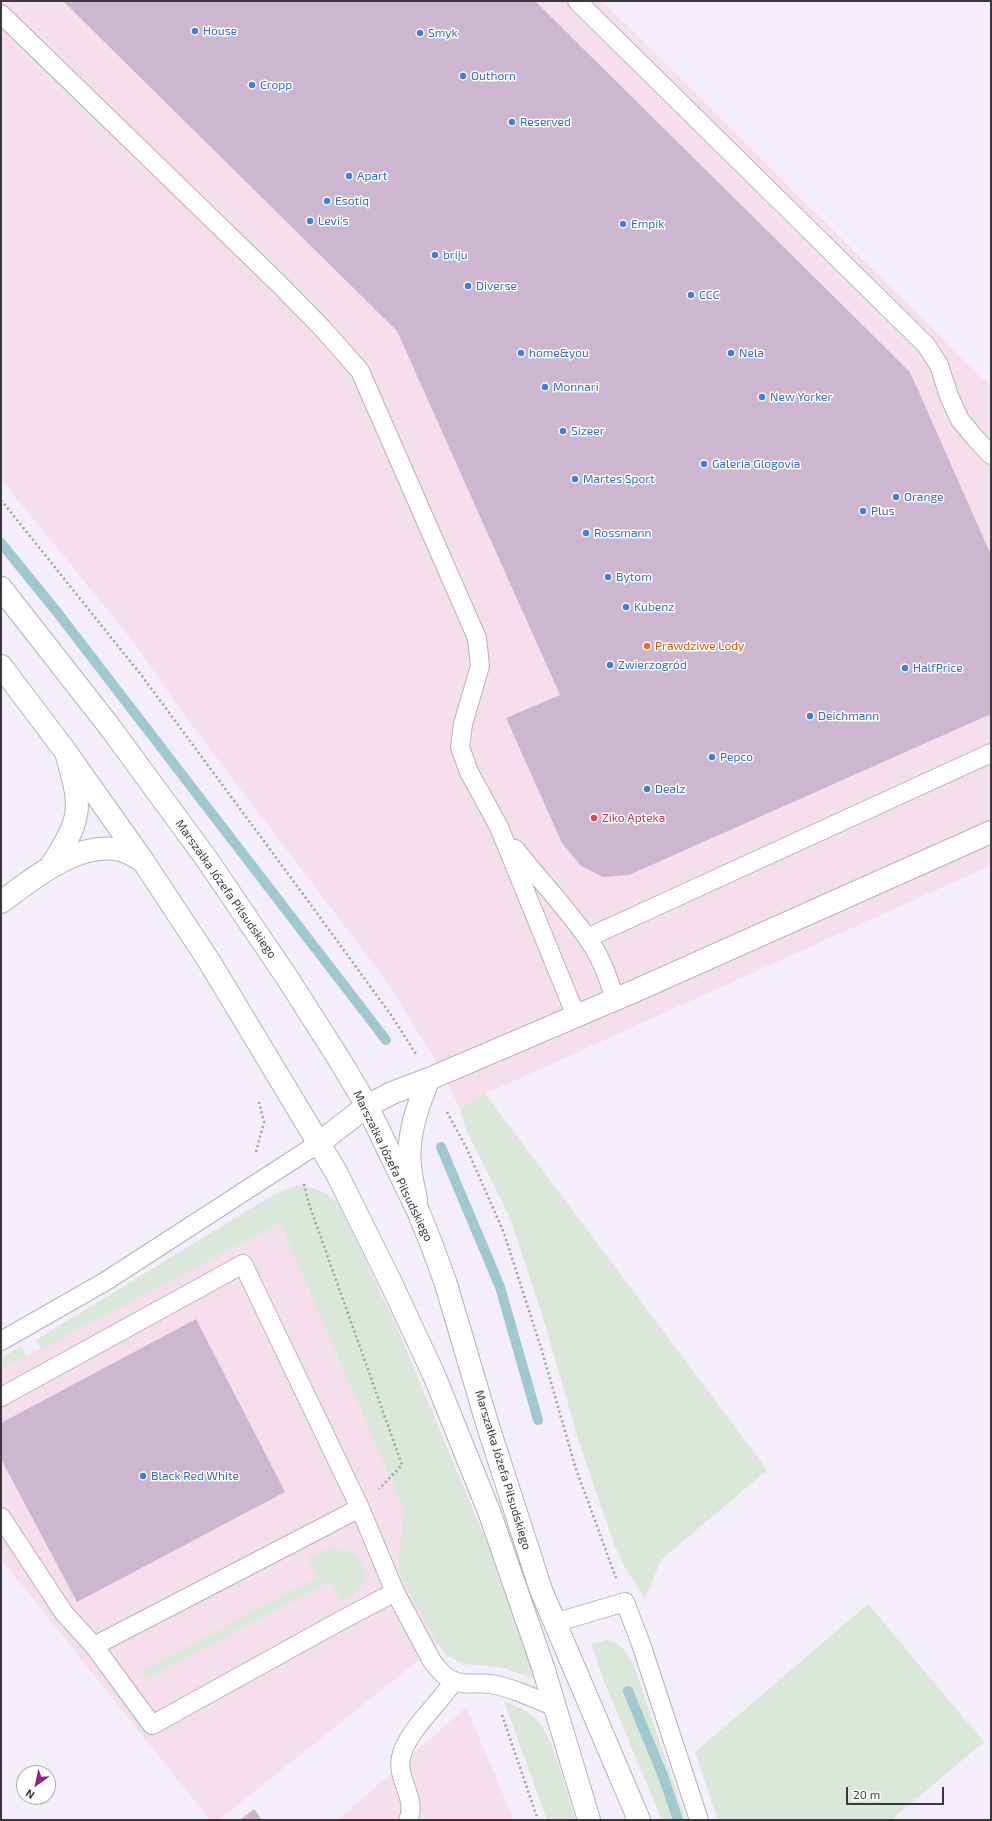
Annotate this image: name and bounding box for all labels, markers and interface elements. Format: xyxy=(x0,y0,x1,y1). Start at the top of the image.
place label: House xyxy=(203,24,237,38)
marker: House xyxy=(190,26,200,36)
place label: Smyk xyxy=(428,26,458,40)
marker: Smyk xyxy=(415,28,425,38)
place label: Outhorn xyxy=(471,69,516,83)
marker: Outhorn xyxy=(458,71,468,81)
place label: Cropp xyxy=(260,78,292,92)
marker: Cropp xyxy=(247,80,257,90)
place label: Reserved xyxy=(520,115,571,129)
marker: Reserved xyxy=(507,117,517,127)
place label: Apart xyxy=(357,169,387,183)
marker: Apart xyxy=(344,171,354,181)
place label: Esotiq xyxy=(335,194,369,208)
marker: Esotiq xyxy=(322,196,332,206)
place label: Levi's xyxy=(318,214,348,228)
marker: Levi's xyxy=(305,216,315,226)
place label: Empik xyxy=(631,217,664,231)
marker: Empik xyxy=(618,219,628,229)
place label: briju xyxy=(443,248,467,262)
marker: briju xyxy=(430,250,440,260)
place label: Diverse xyxy=(476,279,517,293)
marker: Diverse xyxy=(463,281,473,291)
place label: CCC xyxy=(699,288,719,302)
marker: CCC xyxy=(686,290,696,300)
place label: home&you xyxy=(529,346,589,360)
place label: Nela xyxy=(739,346,764,360)
marker: home&you xyxy=(516,348,526,358)
marker: Nela xyxy=(726,348,736,358)
place label: Monnari xyxy=(553,380,599,394)
marker: Monnari xyxy=(540,382,550,392)
place label: New Yorker xyxy=(770,390,832,404)
marker: New Yorker xyxy=(757,392,767,402)
place label: Sizeer xyxy=(571,424,605,438)
marker: Sizeer xyxy=(558,426,568,436)
place label: Galeria Glogovia xyxy=(712,457,800,471)
marker: Galeria Glogovia xyxy=(699,459,709,469)
place label: Martes Sport xyxy=(583,472,655,486)
marker: Martes Sport xyxy=(570,474,580,484)
place label: Orange xyxy=(904,490,943,504)
marker: Orange xyxy=(891,492,901,502)
place label: Plus xyxy=(871,504,895,518)
marker: Plus xyxy=(858,506,868,516)
place label: Rossmann xyxy=(594,526,651,540)
marker: Rossmann xyxy=(581,528,591,538)
place label: Bytom xyxy=(616,570,652,584)
marker: Bytom xyxy=(603,572,613,582)
place label: Kubenz xyxy=(634,600,674,614)
marker: Kubenz xyxy=(621,602,631,612)
place label: Prawdziwe Lody xyxy=(655,639,744,653)
marker: Prawdziwe Lody xyxy=(642,641,652,651)
place label: Zwierzogród xyxy=(618,658,687,672)
marker: Zwierzogród xyxy=(605,660,615,670)
place label: HalfPrice xyxy=(913,661,963,675)
marker: HalfPrice xyxy=(900,663,910,673)
place label: Deichmann xyxy=(818,709,879,723)
marker: Deichmann xyxy=(805,711,815,721)
place label: Pepco xyxy=(720,750,753,764)
marker: Pepco xyxy=(707,752,717,762)
place label: Dealz xyxy=(655,782,686,796)
marker: Dealz xyxy=(642,784,652,794)
place label: Ziko Apteka xyxy=(602,811,665,825)
marker: Ziko Apteka xyxy=(589,813,599,823)
street label: Marszałka Józefa Piłsudskiego xyxy=(172,817,280,961)
street label: Marszałka Józefa Piłsudskiego xyxy=(350,1088,436,1244)
street label: Marszałka Józefa Piłsudskiego xyxy=(472,1388,534,1552)
place label: Black Red White xyxy=(151,1469,239,1483)
marker: Black Red White xyxy=(138,1471,148,1481)
north arrow xyxy=(16,1765,56,1805)
scale bar xyxy=(848,1779,946,1805)
text: N xyxy=(23,1787,37,1802)
text: 20 m xyxy=(853,1787,880,1801)

